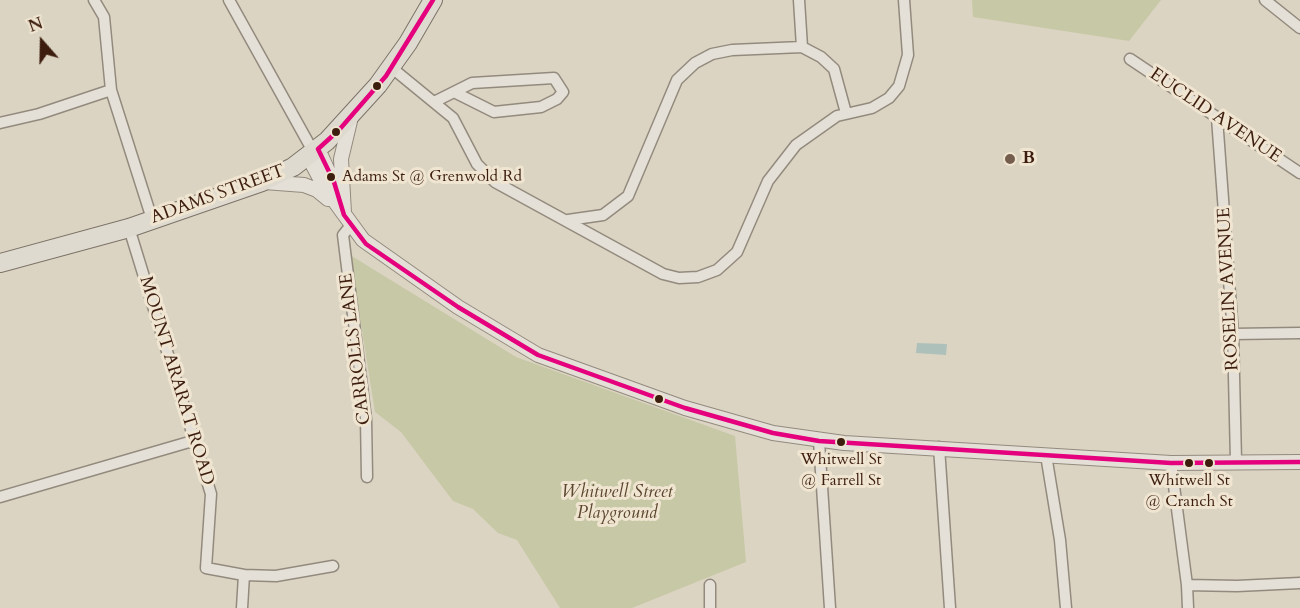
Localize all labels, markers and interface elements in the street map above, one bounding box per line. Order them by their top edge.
north arrow [12,12,72,72]
text: N [26,12,46,38]
street label: EUCLID AVENUE [1145,64,1285,168]
unlabelled marker [371,80,383,92]
unlabelled marker [330,126,342,138]
place label: B [1022,148,1035,170]
marker: B [1003,152,1017,166]
street label: ADAMS STREET [148,161,288,229]
place label: Adams St @ Grenwold Rd [342,167,522,187]
marker: Adams St @ Grenwold Rd [325,171,337,183]
street label: ROSELIN AVENUE [1214,207,1244,371]
street label: CARROLLS LANE [336,272,376,426]
street label: MOUNT ARARAT ROAD [134,274,218,488]
unlabelled marker [653,393,665,405]
marker: Whitwell St @ Farrell St [835,436,847,448]
place label: Whitwell St @ Farrell St [800,450,882,488]
marker: Whitwell St @ Cranch St [1183,457,1195,469]
unlabelled marker [1203,457,1215,469]
place label: Whitwell St @ Cranch St [1145,471,1233,509]
park label: Whitwell Street Playground [561,482,673,524]

